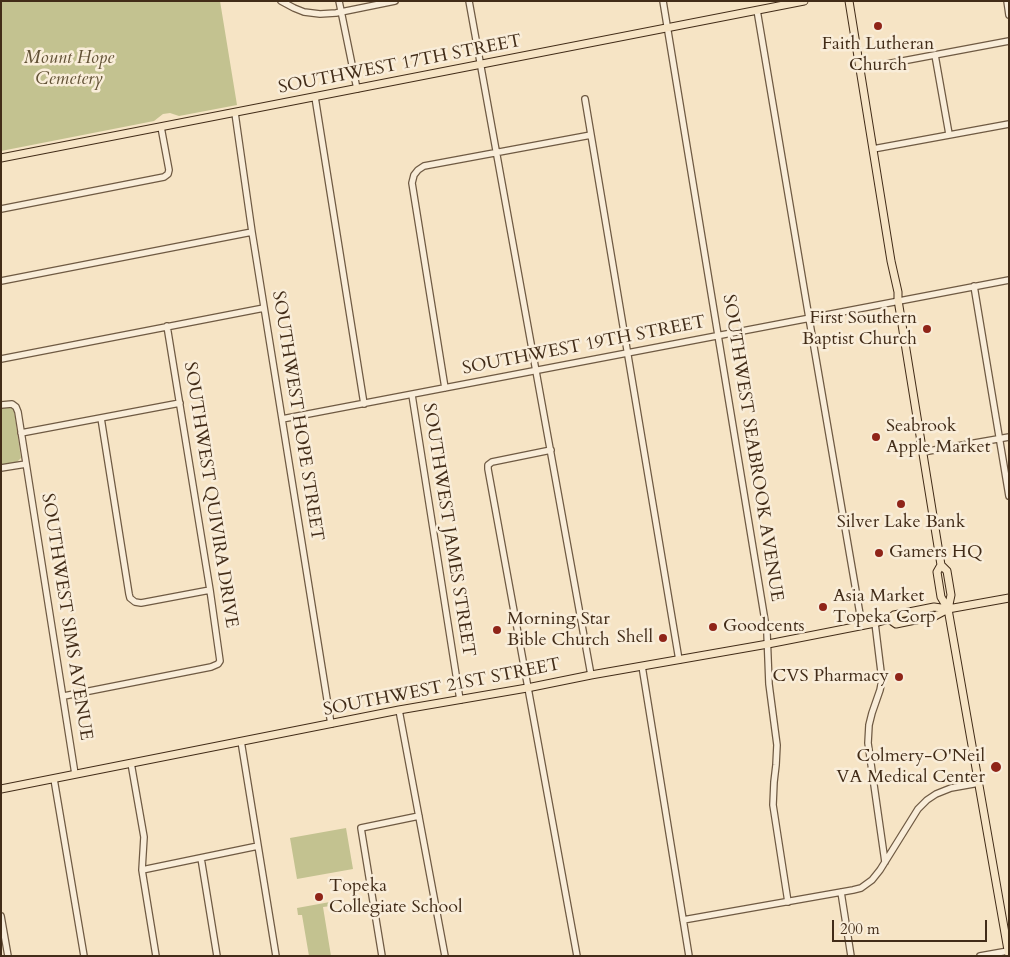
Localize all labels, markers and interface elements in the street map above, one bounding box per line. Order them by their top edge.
marker: Faith Lutheran Church [872,20,884,32]
street label: SOUTHWEST 17TH STREET [277,31,523,99]
place label: Faith Lutheran Church [822,34,934,76]
park label: Mount Hope Cemetery [24,48,114,90]
street label: SOUTHWEST HOPE STREET [267,289,327,543]
street label: SOUTHWEST SEABROOK AVENUE [717,293,787,603]
place label: First Southern Baptist Church [802,308,917,350]
street label: SOUTHWEST 19TH STREET [461,312,707,380]
marker: First Southern Baptist Church [921,323,933,335]
street label: SOUTHWEST QUIVIRA DRIVE [178,360,242,630]
street label: SOUTHWEST JAMES STREET [417,402,479,658]
place label: Seabrook Apple Market [886,416,990,458]
marker: Seabrook Apple Market [870,431,882,443]
street label: SOUTHWEST SIMS AVENUE [36,492,96,742]
marker: Silver Lake Bank [895,498,907,510]
place label: Silver Lake Bank [837,512,965,534]
place label: Gamers HQ [889,542,982,564]
marker: Gamers HQ [873,547,885,559]
place label: Asia Market Topeka Corp [833,586,936,628]
marker: Asia Market Topeka Corp [817,601,829,613]
place label: Morning Star Bible Church [507,609,610,652]
place label: Goodcents [723,616,805,638]
marker: Goodcents [707,621,719,633]
marker: Morning Star Bible Church [491,624,503,636]
place label: Shell [617,627,653,649]
marker: Shell [657,632,669,644]
street label: SOUTHWEST 21ST STREET [322,654,562,722]
place label: CVS Pharmacy [773,666,889,688]
marker: CVS Pharmacy [893,671,905,683]
place label: Colmery-O'Neil VA Medical Center [836,746,985,789]
marker: Colmery-O'Neil VA Medical Center [989,760,1003,774]
place label: Topeka Collegiate School [329,876,463,919]
marker: Topeka Collegiate School [313,891,325,903]
scale bar [835,910,990,942]
text: 200 m [840,919,880,939]

